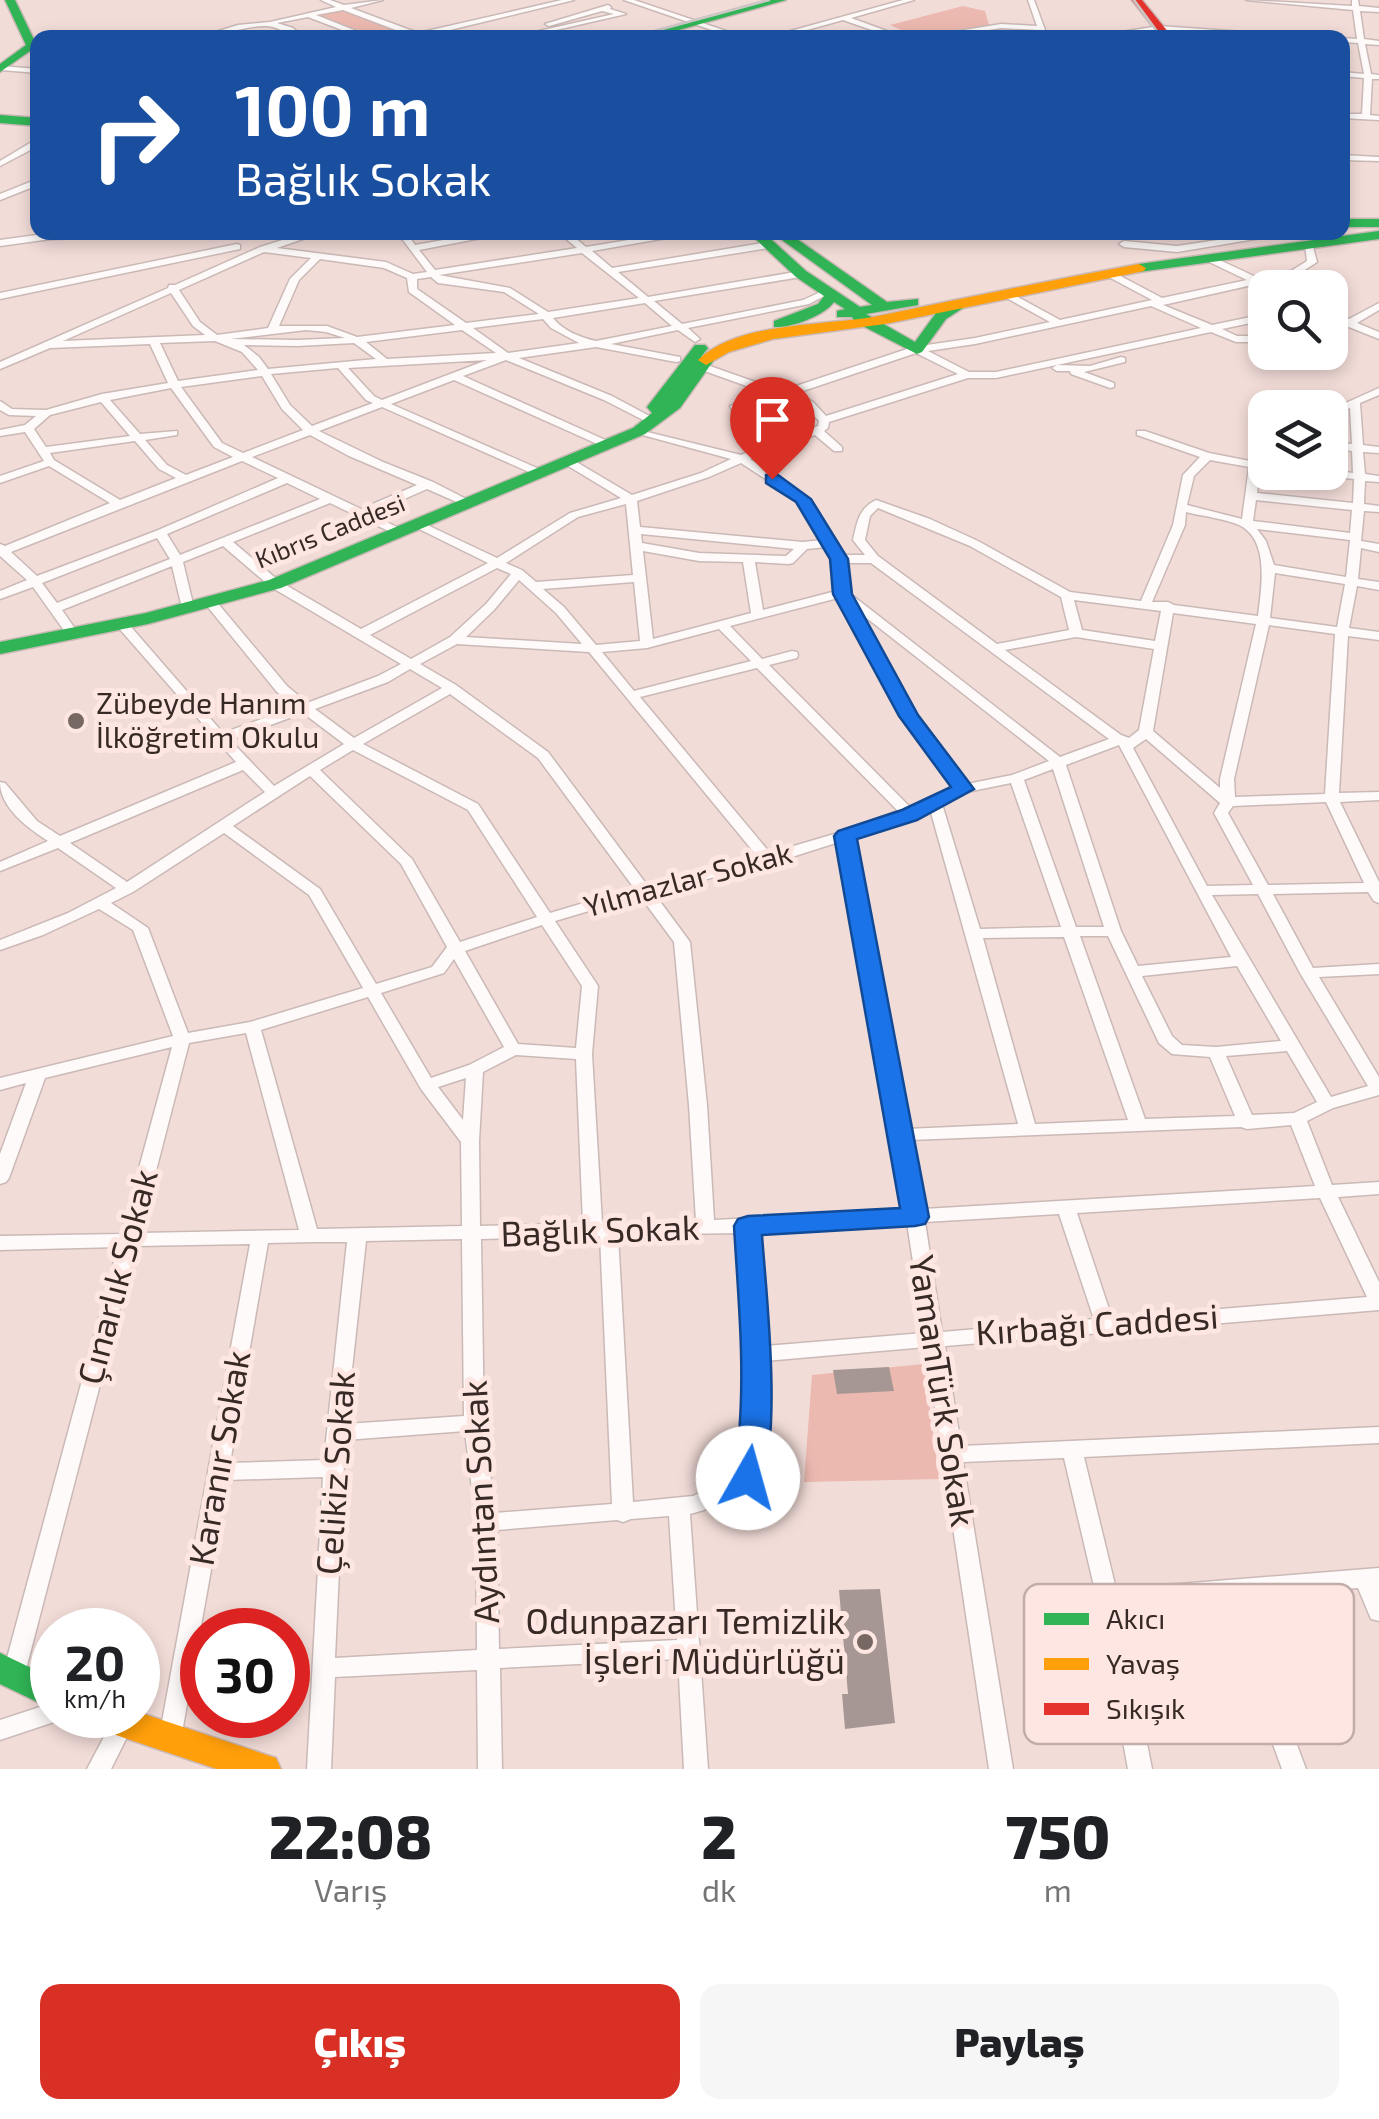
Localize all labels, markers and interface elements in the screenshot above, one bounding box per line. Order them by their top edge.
text: 100 m [235,66,430,150]
icon: right [70,70,200,200]
text: Bağlık Sokak [235,151,491,205]
map controls [1248,270,1348,490]
button: search [1248,270,1348,370]
pin [730,377,815,480]
button: layers [1248,390,1348,490]
icon: arrive [745,392,800,447]
street label: Kıbrıs Caddesi [250,486,409,574]
place label: Zübeyde Hanım İlköğretim Okulu [96,684,319,754]
marker: Zübeyde Hanım İlköğretim Okulu [65,710,87,732]
street label: Yılmazlar Sokak [579,833,796,923]
street label: Çınarlık Sokak [67,1164,167,1389]
street label: Bağlık Sokak [500,1205,700,1253]
street label: YamanTürk Sokak [902,1252,986,1530]
street label: Kırbağı Caddesi [974,1294,1220,1352]
street label: Karanır Sokak [178,1347,258,1568]
street label: Çelikiz Sokak [306,1369,364,1576]
street label: Aydıntan Sokak [452,1379,506,1625]
position arrow [696,1426,800,1530]
legend [1024,1584,1354,1744]
place label: Odunpazarı Temizlik İşleri Müdürlüğü [526,1599,845,1683]
text: Akıcı [1106,1601,1165,1635]
speed limit sign: 30 [180,1608,310,1738]
text: 20 [65,1631,125,1691]
marker: Odunpazarı Temizlik İşleri Müdürlüğü [854,1631,876,1653]
text: Yavaş [1106,1646,1180,1681]
text: km/h [64,1683,126,1713]
text: Sıkışık [1106,1691,1185,1726]
text: 22:08 [269,1799,433,1871]
text: 2 [701,1799,737,1871]
text: 750 [1006,1799,1110,1871]
text: Varış [314,1870,387,1908]
text: dk [702,1870,736,1908]
text: m [1044,1870,1072,1908]
button: Çıkış [40,1984,680,2099]
button: Paylaş [700,1984,1339,2099]

